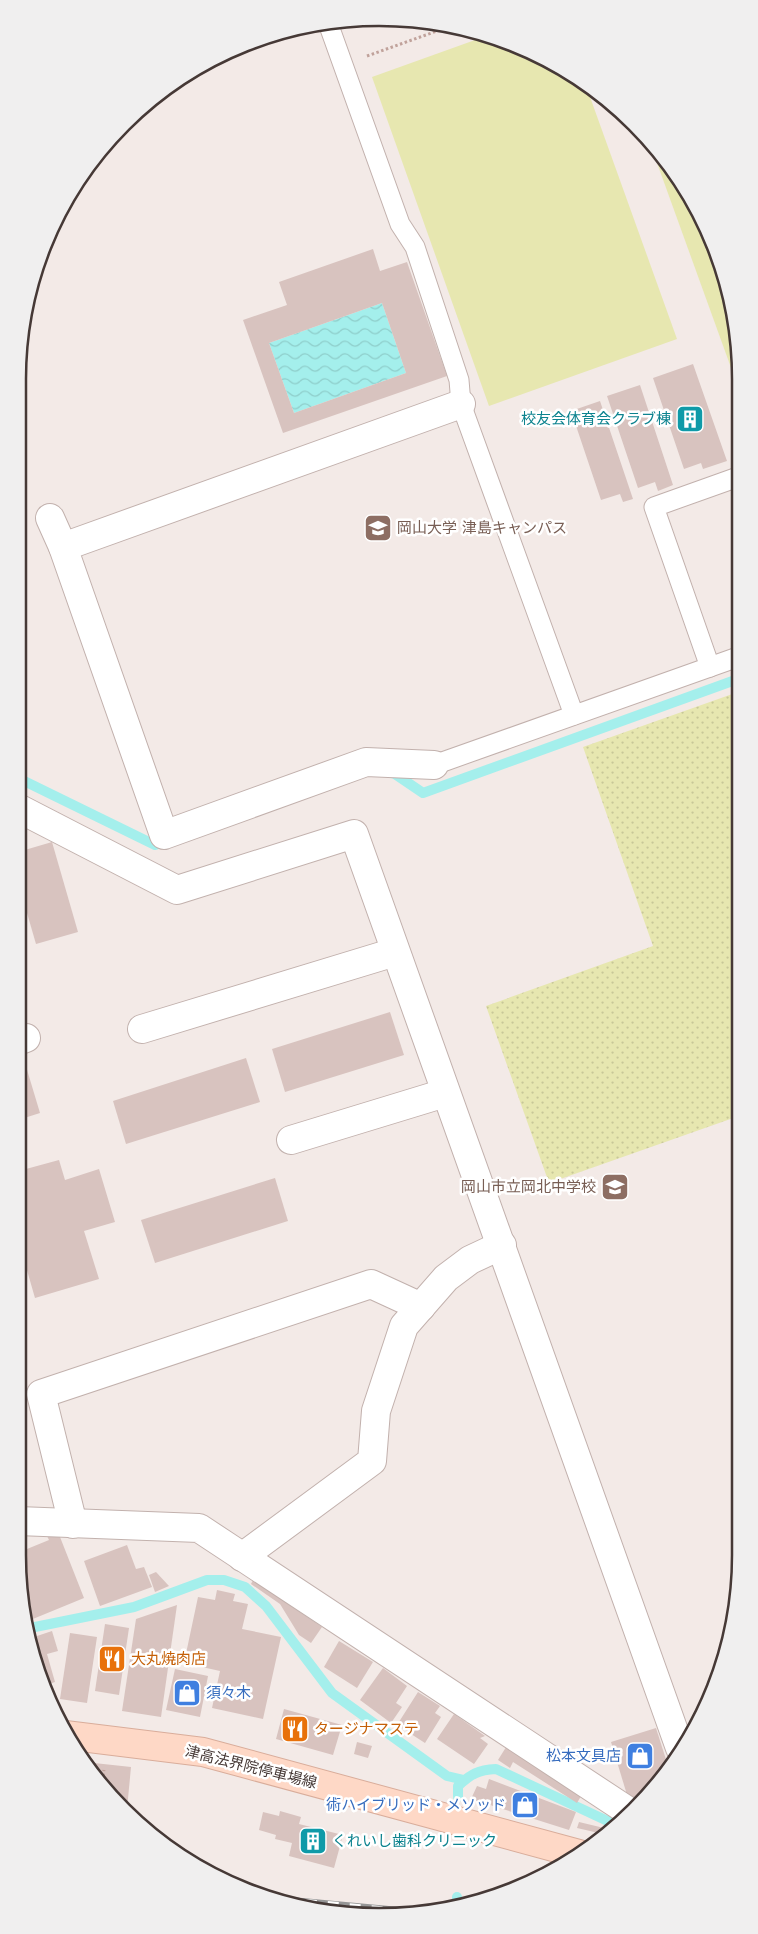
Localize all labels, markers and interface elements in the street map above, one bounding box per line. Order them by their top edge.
building icon: 校友会体育会クラブ棟 [675,404,705,434]
place label: 校友会体育会クラブ棟 [521,410,671,428]
school or university icon: 岡山大学 津島キャンパス [363,513,393,543]
place label: 岡山大学 津島キャンパス [397,519,567,537]
school or university icon: 岡山市立岡北中学校 [600,1172,630,1202]
place label: 岡山市立岡北中学校 [461,1178,596,1196]
restaurant icon: 大丸焼肉店 [97,1644,127,1674]
place label: 大丸焼肉店 [131,1650,206,1668]
shop icon: 須々木 [172,1678,202,1708]
place label: 須々木 [206,1684,251,1702]
restaurant icon: タージナマステ [280,1714,310,1744]
place label: タージナマステ [314,1720,419,1738]
shop icon: 松本文具店 [625,1741,655,1771]
street label: 津高法界院停車場線 [183,1742,319,1792]
place label: 松本文具店 [546,1747,621,1765]
shop icon: 術ハイブリッド・メソッド [510,1790,540,1820]
place label: 術ハイブリッド・メソッド [326,1796,506,1814]
building icon: くれいし歯科クリニック [298,1826,328,1856]
place label: くれいし歯科クリニック [332,1832,497,1850]

